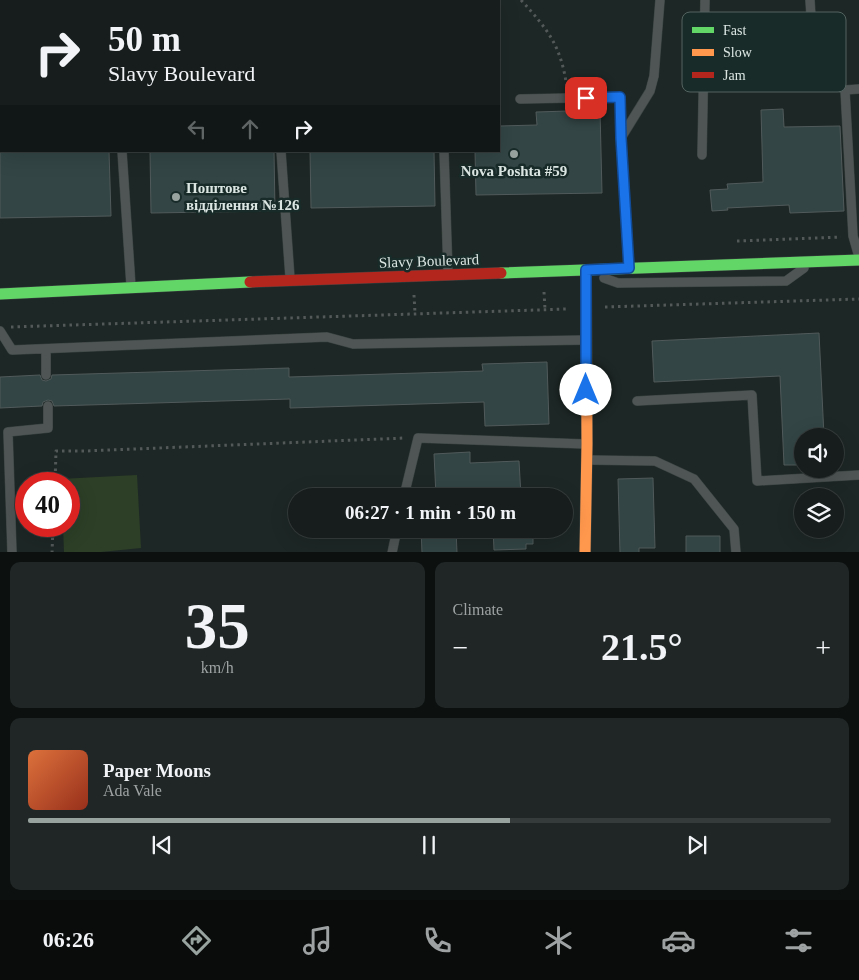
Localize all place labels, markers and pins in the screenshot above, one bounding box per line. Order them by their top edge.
pin [565,77,607,119]
marker: Nova Poshta #59 [508,148,520,160]
place label: Nova Poshta #59 [461,163,567,179]
place label: Поштове відділення №126 [186,180,300,213]
marker: Поштове відділення №126 [170,191,182,203]

